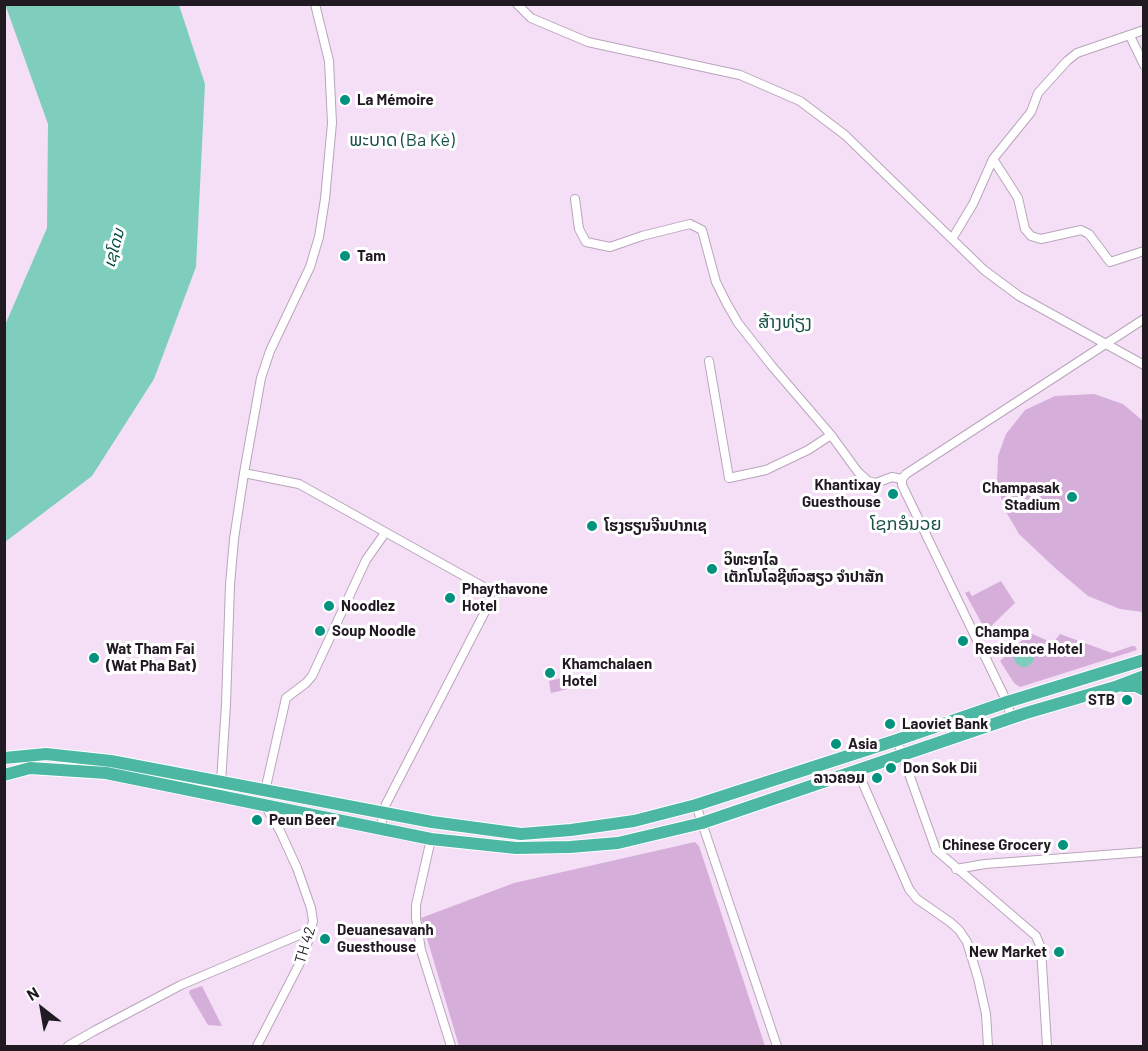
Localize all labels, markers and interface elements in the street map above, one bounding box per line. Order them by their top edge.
place label: La Mémoire [357,91,434,109]
marker: La Mémoire [338,93,352,107]
district label: ພະບາດ (Ba Kè) [349,129,455,151]
water label: ເຊໂດນ [100,227,128,269]
place label: Tam [357,247,386,265]
marker: Tam [338,249,352,263]
district label: ສ້າງທ່ຽງ [758,311,812,333]
place label: Khantixay Guesthouse [802,476,881,511]
place label: Champasak Stadium [982,479,1060,514]
marker: Khantixay Guesthouse [886,487,900,501]
marker: Champasak Stadium [1065,490,1079,504]
district label: ໂຊກອໍນວຍ [871,513,941,535]
place label: ໂຮງຮຽນຈີນປາກເຊ [604,517,707,535]
marker: ໂຮງຮຽນຈີນປາກເຊ [585,519,599,533]
place label: ວິທະຍາໄລ ເຕັກໂນໂລຊີຫົວສຽວ ຈຳປາສັກ [724,551,884,586]
marker: ວິທະຍາໄລ ເຕັກໂນໂລຊີຫົວສຽວ ຈຳປາສັກ [705,562,719,576]
place label: Phaythavone Hotel [462,580,548,615]
marker: Phaythavone Hotel [443,591,457,605]
place label: Noodlez [341,597,395,615]
marker: Noodlez [322,599,336,613]
place label: Soup Noodle [332,622,416,640]
place label: Champa Residence Hotel [975,623,1083,658]
marker: Soup Noodle [313,624,327,638]
marker: Champa Residence Hotel [956,634,970,648]
place label: Wat Tham Fai (Wat Pha Bat) [106,640,196,675]
marker: Wat Tham Fai (Wat Pha Bat) [87,651,101,665]
place label: Khamchalaen Hotel [562,655,652,690]
marker: Khamchalaen Hotel [543,666,557,680]
place label: STB [1088,691,1115,709]
marker: STB [1120,693,1134,707]
place label: Laoviet Bank [902,715,988,733]
marker: Laoviet Bank [883,717,897,731]
place label: Asia [848,735,877,753]
marker: Asia [829,737,843,751]
place label: Don Sok Dii [903,759,977,777]
marker: Don Sok Dii [884,761,898,775]
place label: ລາວຄອມ [814,769,865,787]
marker: ລາວຄອມ [870,771,884,785]
place label: Peun Beer [269,811,337,829]
marker: Peun Beer [250,813,264,827]
place label: Chinese Grocery [942,836,1051,854]
marker: Chinese Grocery [1056,838,1070,852]
place label: Deuanesavanh Guesthouse [337,921,434,956]
street label: TH 42 [291,924,319,966]
marker: Deuanesavanh Guesthouse [318,932,332,946]
place label: New Market [969,943,1047,961]
marker: New Market [1052,945,1066,959]
north arrow [12,979,72,1039]
text: N [23,982,42,1004]

